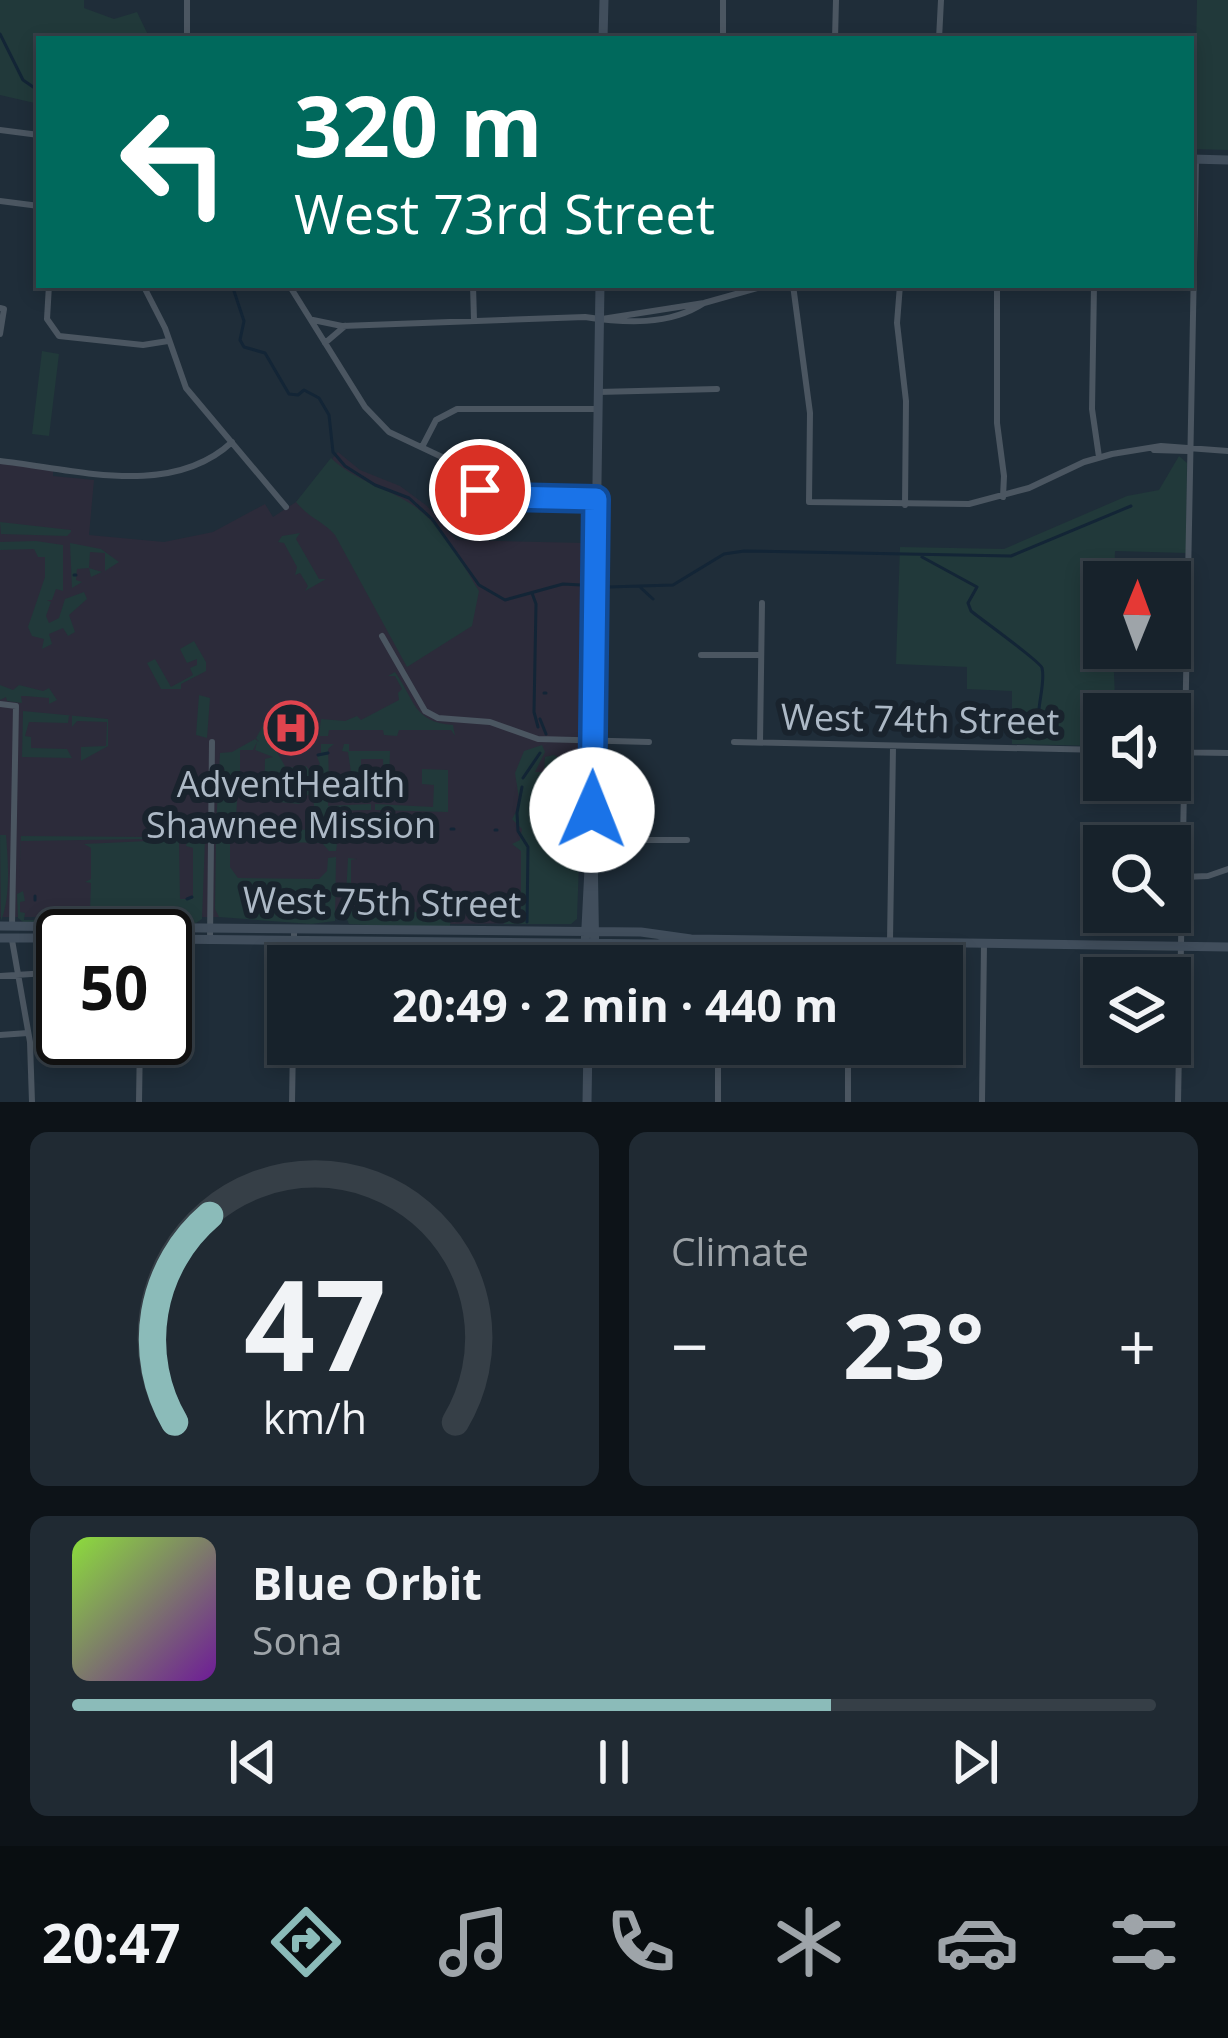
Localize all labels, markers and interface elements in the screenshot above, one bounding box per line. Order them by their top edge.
text: 320 m [294,67,542,182]
icon: left [96,84,252,240]
text: West 73rd Street [294,176,715,250]
pin [429,439,531,541]
icon: arrive [447,457,513,523]
north arrow [1083,561,1191,669]
map controls [1083,561,1191,1065]
street label: West 74th Street [780,692,1060,745]
button: sound [1083,693,1191,801]
hospital icon: AdventHealth Shawnee Mission [263,700,319,756]
position arrow [529,747,655,873]
place label: AdventHealth Shawnee Mission [146,759,436,849]
button: search [1083,825,1191,933]
street label: West 75th Street [242,875,522,928]
speed limit sign: 50 [36,909,192,1065]
button: layers [1083,957,1191,1065]
text: 20:49 · 2 min · 440 m [392,974,838,1035]
text: Climate [671,1224,809,1277]
text: 47 [243,1238,386,1408]
text: 23° [843,1283,984,1405]
text: − [671,1300,709,1390]
text: + [1118,1300,1156,1390]
text: km/h [262,1388,367,1447]
text: Blue Orbit [252,1552,482,1613]
text: Sona [252,1613,342,1666]
icon: previous [220,1729,286,1795]
icon: pause [581,1729,647,1795]
icon: next [942,1729,1008,1795]
icon: directions [264,1900,348,1984]
icon: music [432,1900,516,1984]
icon: phone [599,1900,683,1984]
icon: climate [767,1900,851,1984]
icon: car [935,1900,1019,1984]
icon: filters [1102,1900,1186,1984]
text: 20:47 [42,1905,181,1979]

